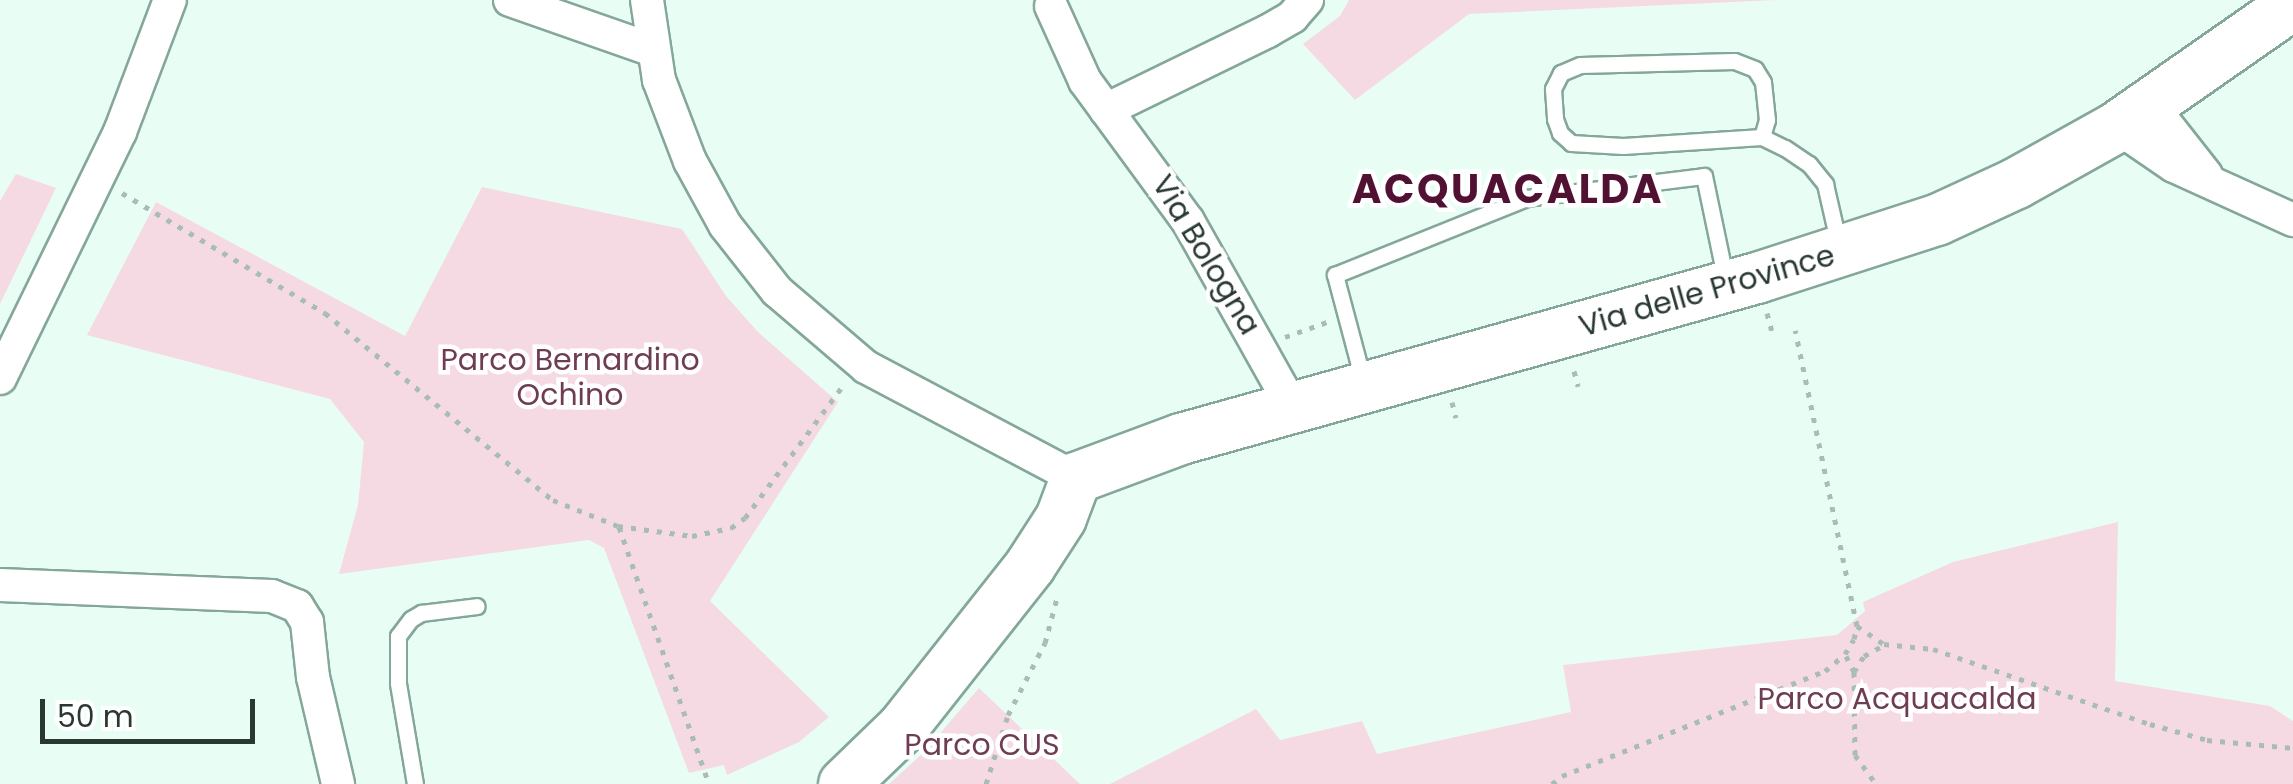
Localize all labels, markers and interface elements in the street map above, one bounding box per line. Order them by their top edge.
district label: ACQUACALDA [1352,165,1664,213]
street label: Via Bologna [1144,169,1268,341]
street label: Via delle Province [1575,237,1839,345]
park label: Parco Bernardino Ochino [440,342,700,412]
scale bar [45,679,260,741]
park label: Parco Acquacalda [1758,681,2036,717]
text: 50 m [57,695,134,738]
park label: Parco CUS [904,727,1060,763]

